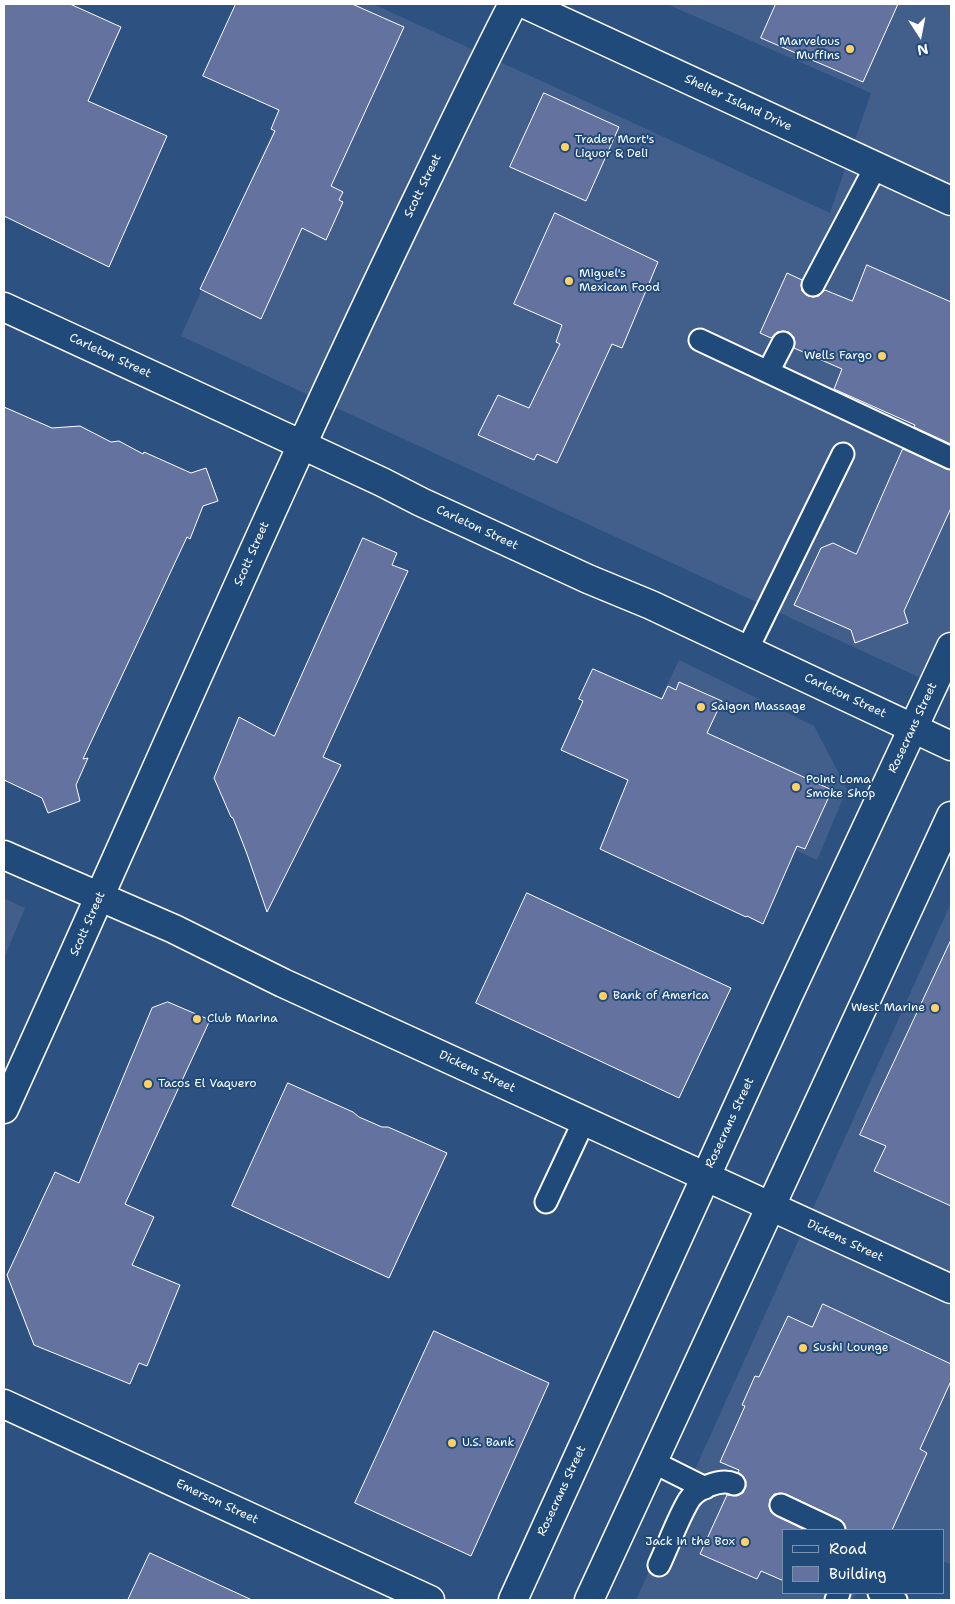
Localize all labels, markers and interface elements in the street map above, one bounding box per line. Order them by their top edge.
north arrow [895,10,945,60]
place label: Marvelous Muffins [779,35,840,63]
text: N [916,40,930,60]
marker: Marvelous Muffins [844,43,856,55]
street label: Shelter Island Drive [682,72,794,134]
place label: Trader Mort's Liquor & Deli [575,133,654,161]
marker: Trader Mort's Liquor & Deli [559,141,571,153]
street label: Scott Street [401,152,445,220]
place label: Miguel's Mexican Food [579,267,660,295]
marker: Miguel's Mexican Food [563,275,575,287]
street label: Carleton Street [67,331,153,381]
place label: Wells Fargo [804,349,872,363]
marker: Wells Fargo [876,350,888,362]
street label: Carleton Street [434,503,520,553]
street label: Scott Street [231,520,273,588]
street label: Carleton Street [802,671,888,721]
street label: Rosecrans Street [886,680,940,776]
place label: Saigon Massage [711,700,806,714]
marker: Saigon Massage [695,701,707,713]
place label: Point Loma Smoke Shop [806,773,875,801]
marker: Point Loma Smoke Shop [790,781,802,793]
street label: Scott Street [67,890,109,958]
place label: Bank of America [613,989,709,1003]
marker: Bank of America [597,990,609,1002]
place label: West Marine [851,1001,925,1015]
marker: West Marine [929,1002,941,1014]
place label: Club Marina [207,1012,278,1026]
marker: Club Marina [191,1013,203,1025]
street label: Dickens Street [436,1048,518,1096]
street label: Rosecrans Street [703,1075,757,1171]
place label: Tacos El Vaquero [158,1077,257,1091]
marker: Tacos El Vaquero [142,1078,154,1090]
street label: Dickens Street [804,1217,886,1265]
place label: Sushi Lounge [813,1341,889,1355]
marker: Sushi Lounge [797,1342,809,1354]
place label: U.S. Bank [462,1436,514,1450]
marker: U.S. Bank [446,1437,458,1449]
street label: Rosecrans Street [535,1443,589,1539]
street label: Emerson Street [174,1477,260,1527]
legend [782,1529,945,1594]
place label: Jack in the Box [645,1535,735,1549]
marker: Jack in the Box [739,1536,751,1548]
text: Road [829,1539,867,1559]
text: Building [829,1564,886,1584]

